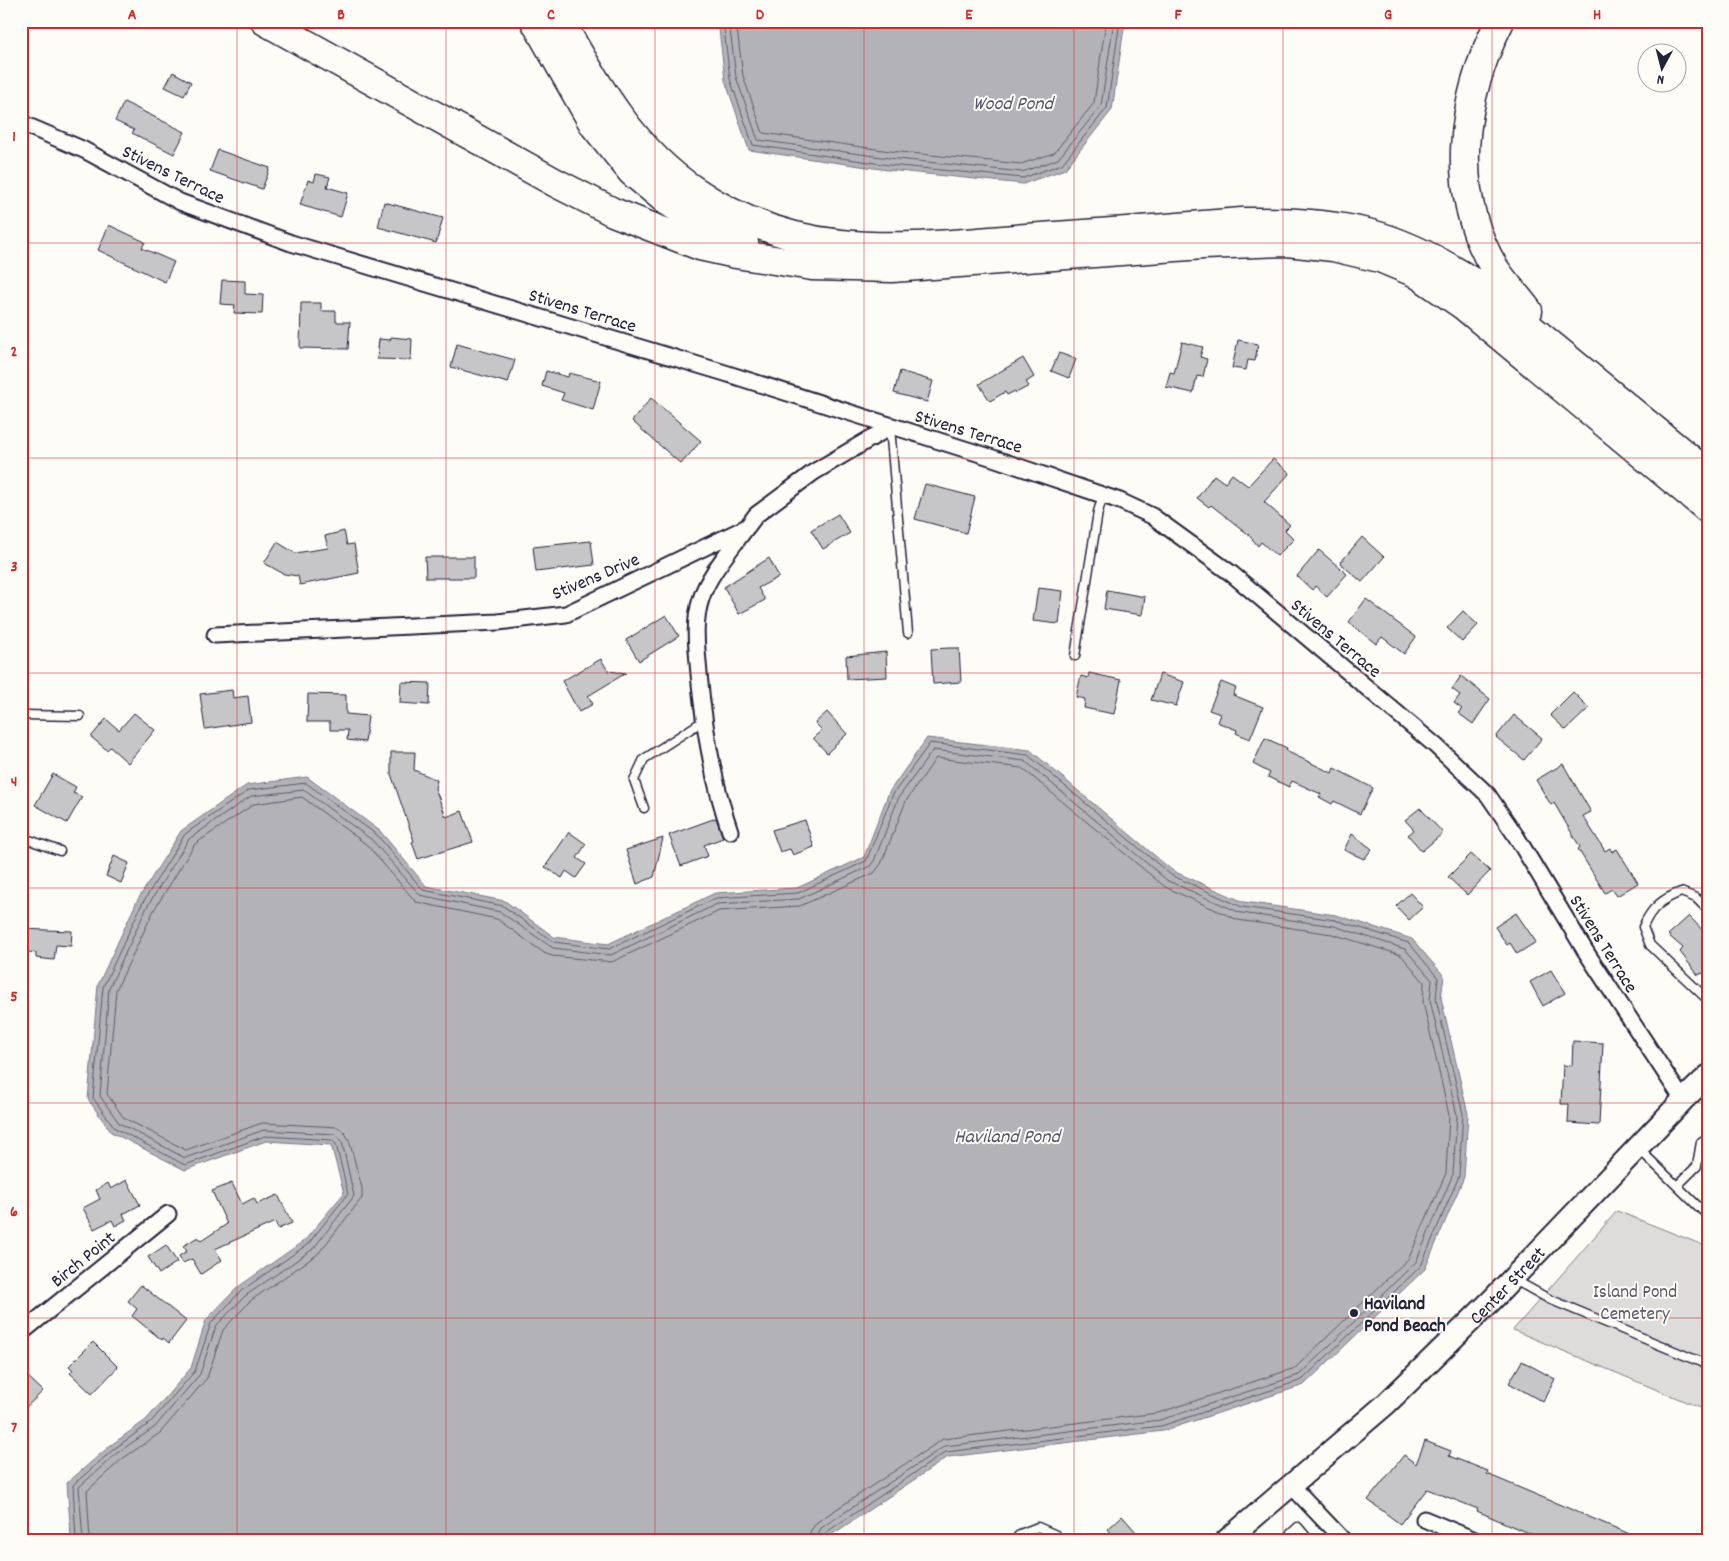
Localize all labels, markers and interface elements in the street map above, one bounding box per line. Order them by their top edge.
text: A [128,4,137,27]
text: B [337,4,345,27]
text: C [547,4,555,27]
text: D [756,4,765,27]
text: E [965,4,973,27]
text: F [1174,4,1182,27]
text: G [1384,4,1392,27]
text: H [1593,4,1601,27]
north arrow [1636,42,1686,92]
text: N [1656,69,1665,89]
water label: Wood Pond [973,91,1056,119]
text: 1 [12,126,16,149]
street label: Stivens Terrace [117,140,228,213]
street label: Stivens Terrace [525,283,639,342]
text: 2 [11,341,18,364]
street label: Stivens Terrace [911,404,1025,463]
street label: Stivens Drive [548,548,644,609]
text: 3 [10,556,18,579]
street label: Stivens Terrace [1283,594,1386,686]
text: 4 [11,771,17,794]
street label: Stivens Terrace [1561,891,1643,999]
text: 5 [10,986,18,1009]
water label: Haviland Pond [954,1124,1062,1152]
text: 6 [10,1201,18,1224]
street label: Birch Point [46,1226,122,1295]
street label: Center Street [1465,1242,1553,1332]
park label: Island Pond Cemetery [1593,1280,1677,1329]
place label: Haviland Pond Beach [1364,1292,1446,1341]
marker: Haviland Pond Beach [1348,1307,1360,1319]
text: 7 [11,1417,17,1440]

